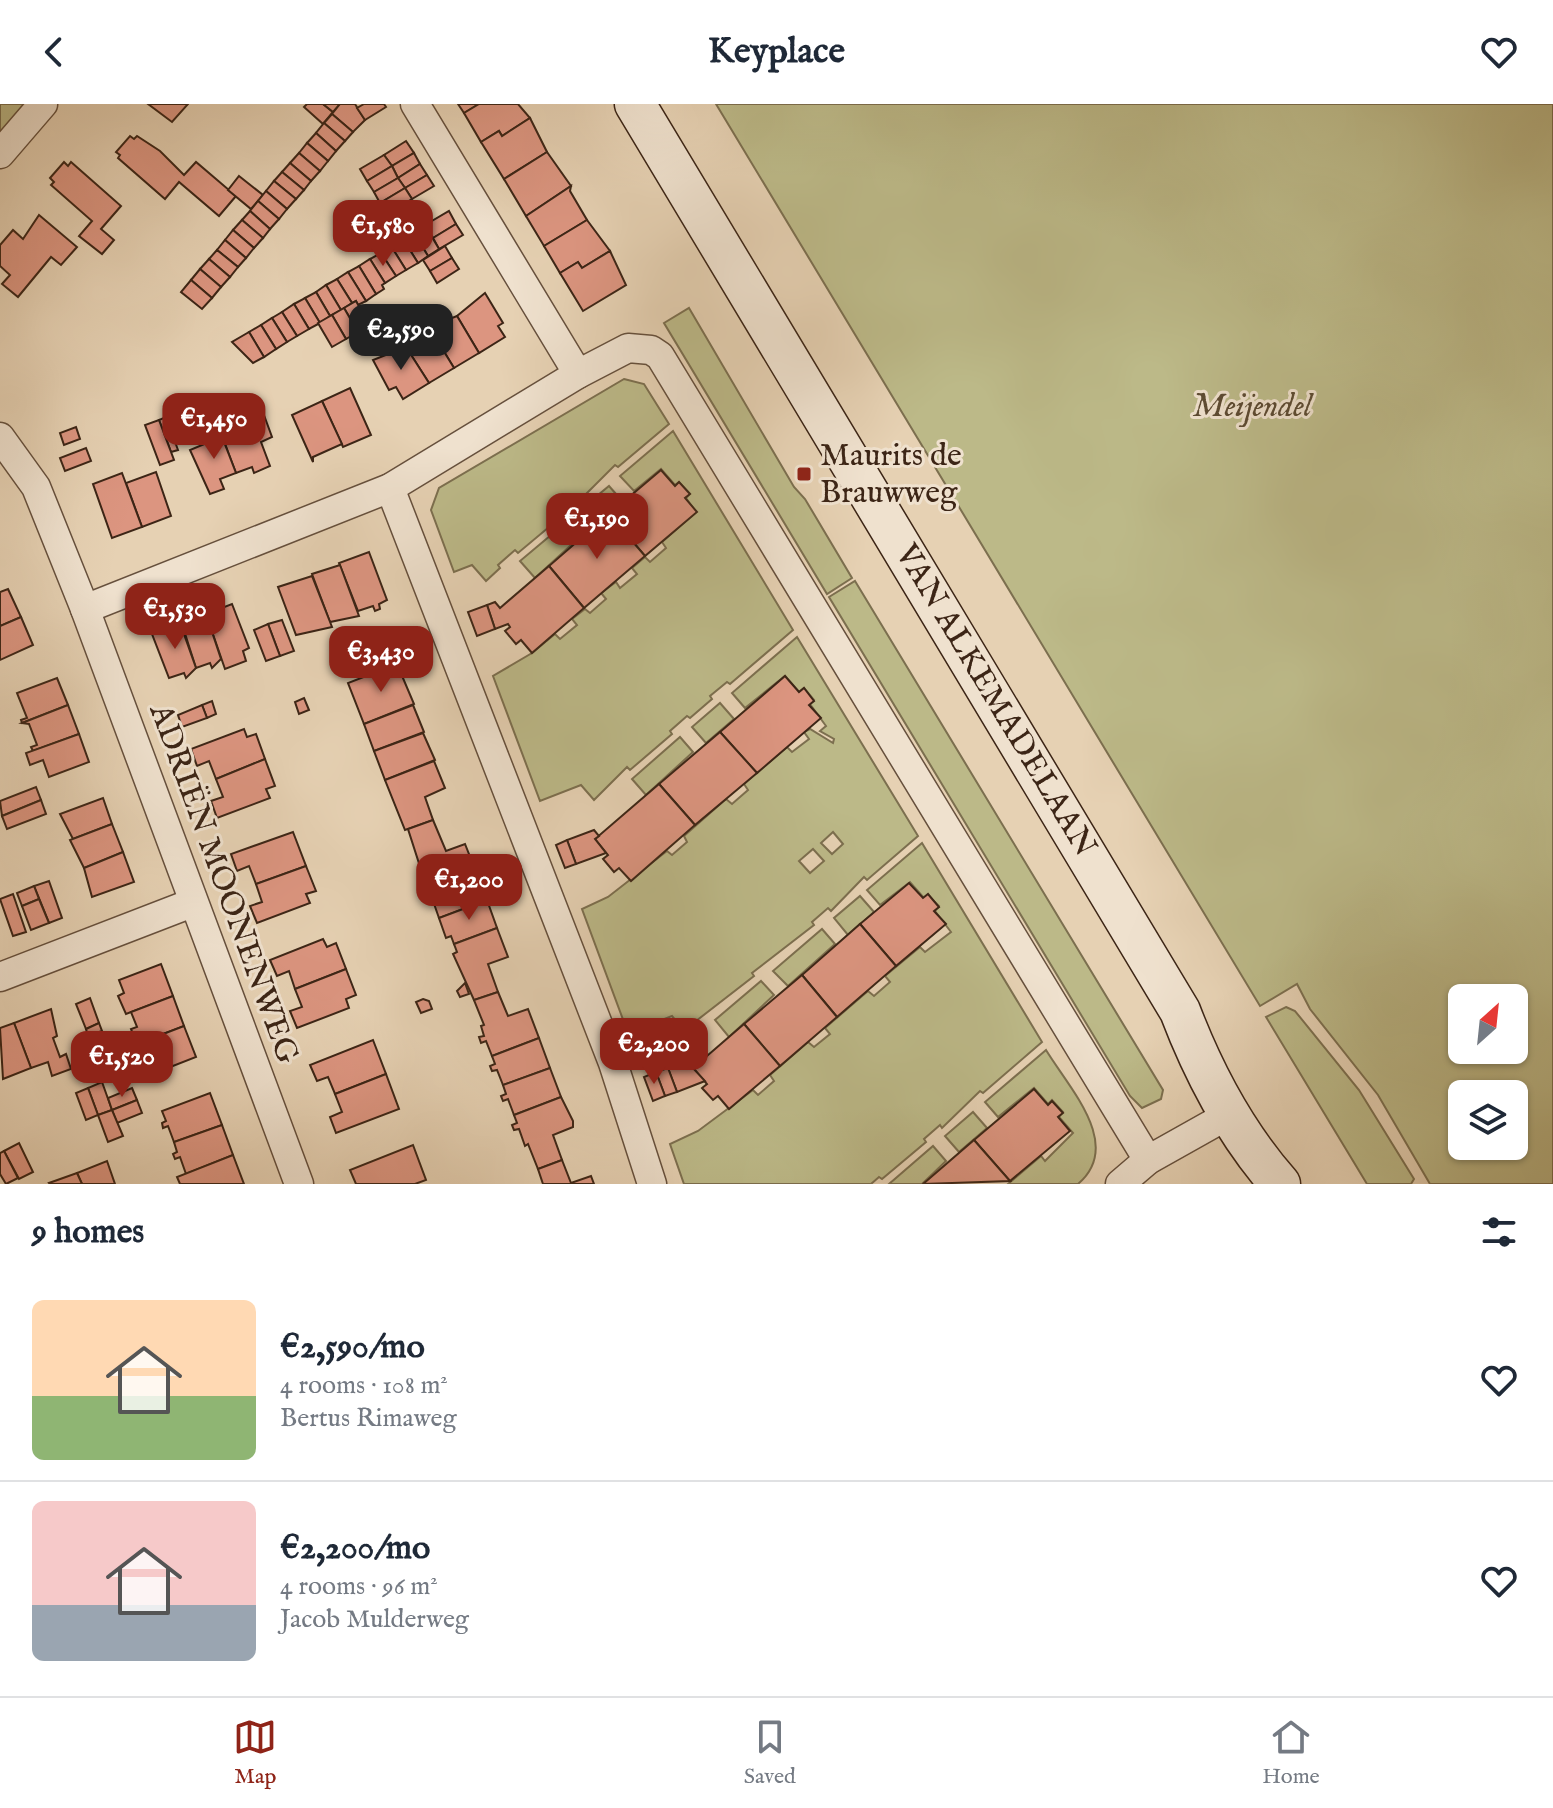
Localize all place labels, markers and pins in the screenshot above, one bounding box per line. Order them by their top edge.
pin: €1,580 [318,200,448,268]
pin: €2,590 [336,304,466,372]
pin: €1,450 [149,393,279,461]
place label: Maurits de Brauwweg [820,436,962,514]
marker: Maurits de Brauwweg [795,465,813,483]
pin: €1,190 [532,493,662,561]
pin: €1,530 [110,583,240,651]
pin: €3,430 [316,626,446,694]
pin: €1,200 [404,854,534,922]
pin: €2,200 [589,1018,719,1086]
pin: €1,520 [57,1031,187,1099]

